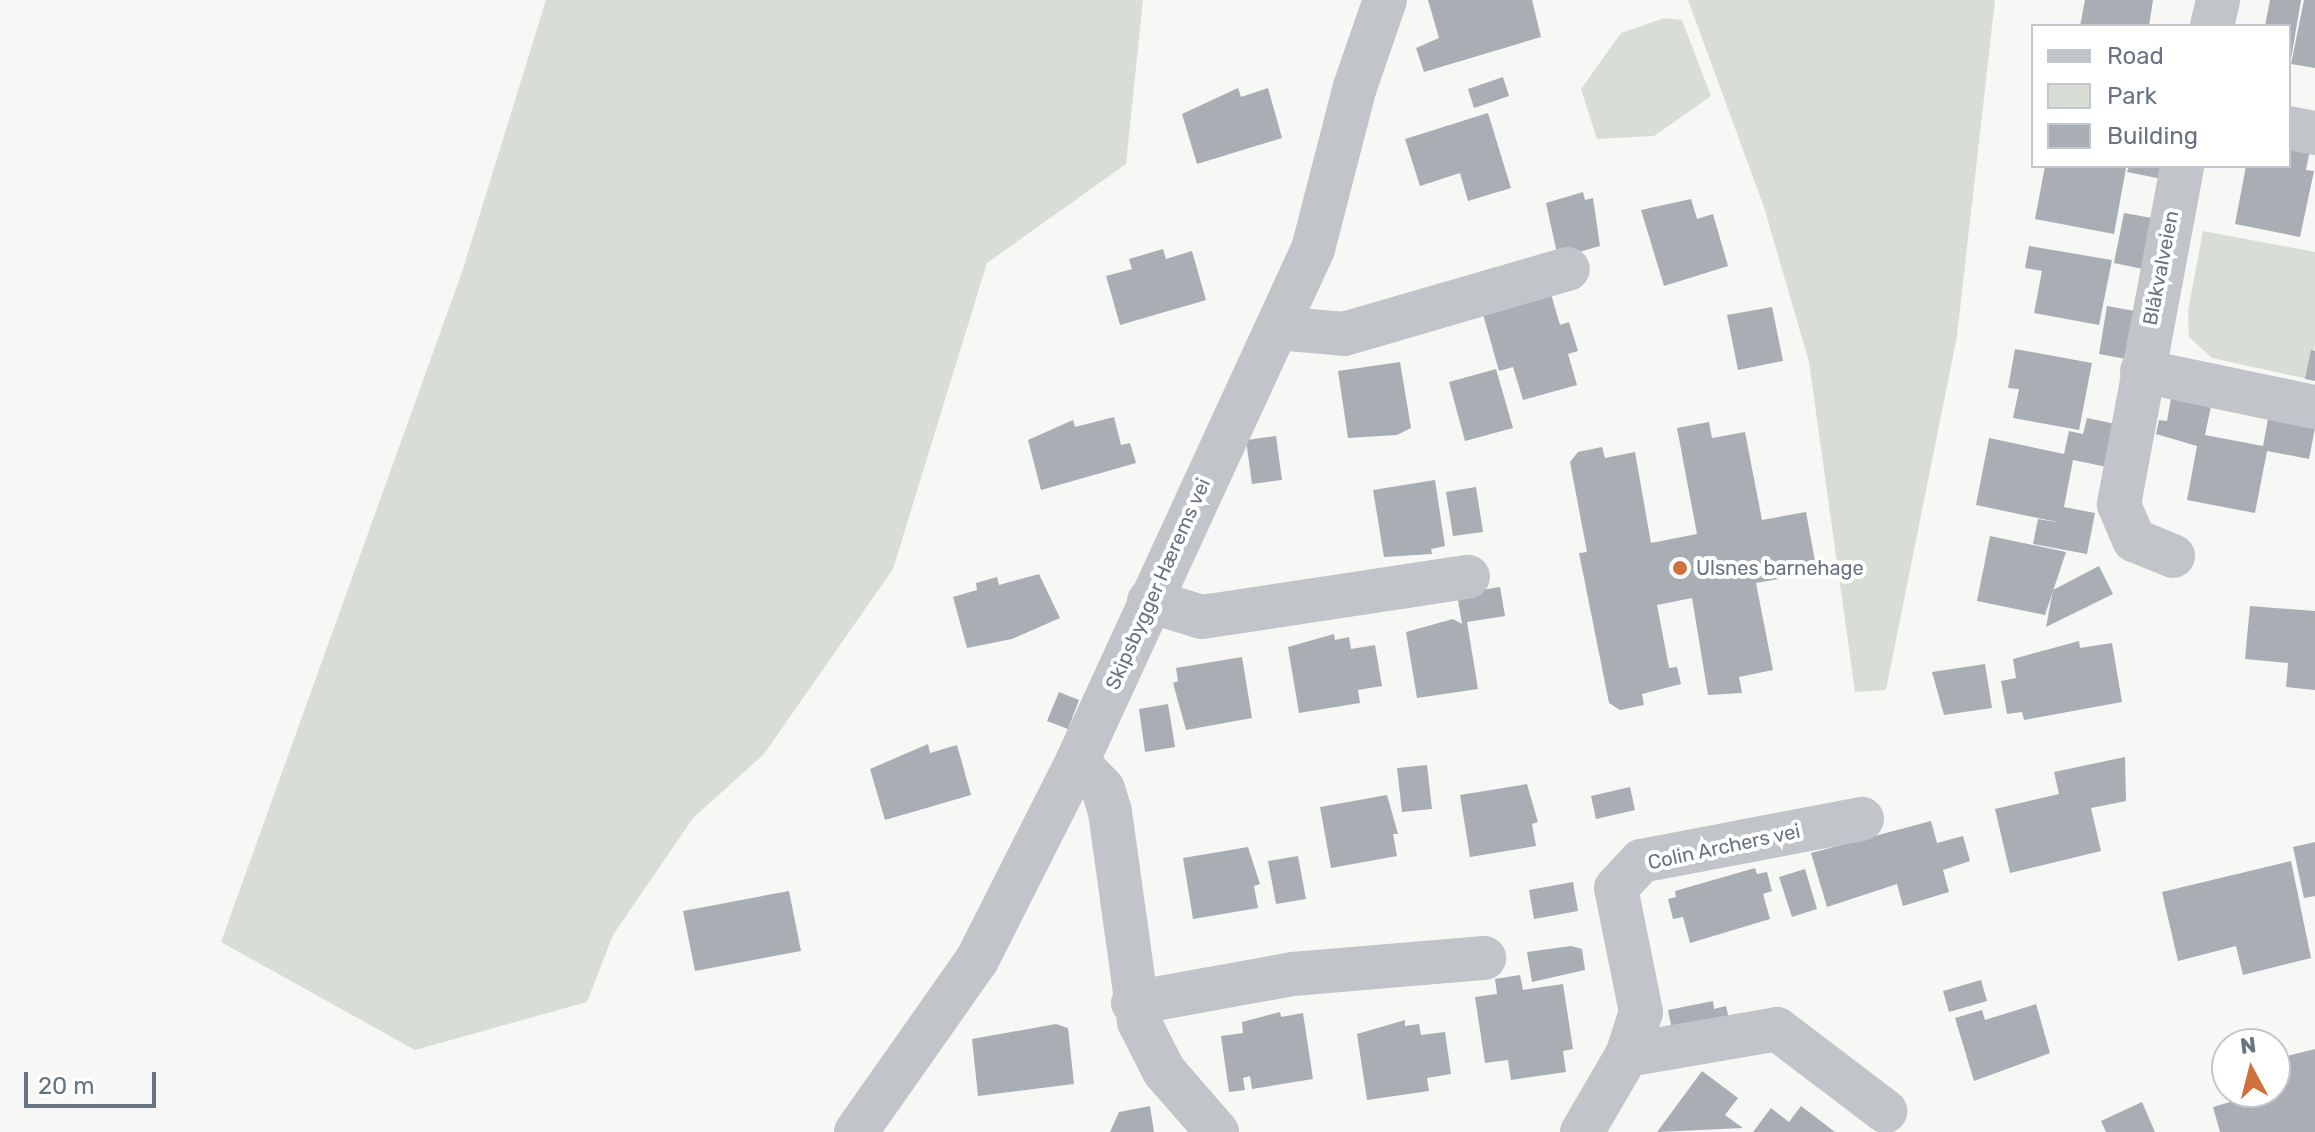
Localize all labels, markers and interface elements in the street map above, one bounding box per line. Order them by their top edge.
legend [2031,24,2291,168]
text: Road [2107,42,2164,70]
text: Park [2107,82,2157,110]
text: Building [2107,122,2198,150]
street label: Blåkvalveien [2138,209,2184,327]
street label: Skipsbygger Hærems vei [1100,474,1216,694]
place label: Ulsnes barnehage [1696,556,1864,580]
marker: Ulsnes barnehage [1671,559,1689,577]
street label: Colin Archers vei [1645,819,1803,875]
north arrow [2211,1028,2291,1108]
text: N [2239,1031,2258,1060]
scale bar [28,1056,160,1106]
text: 20 m [38,1072,95,1100]

